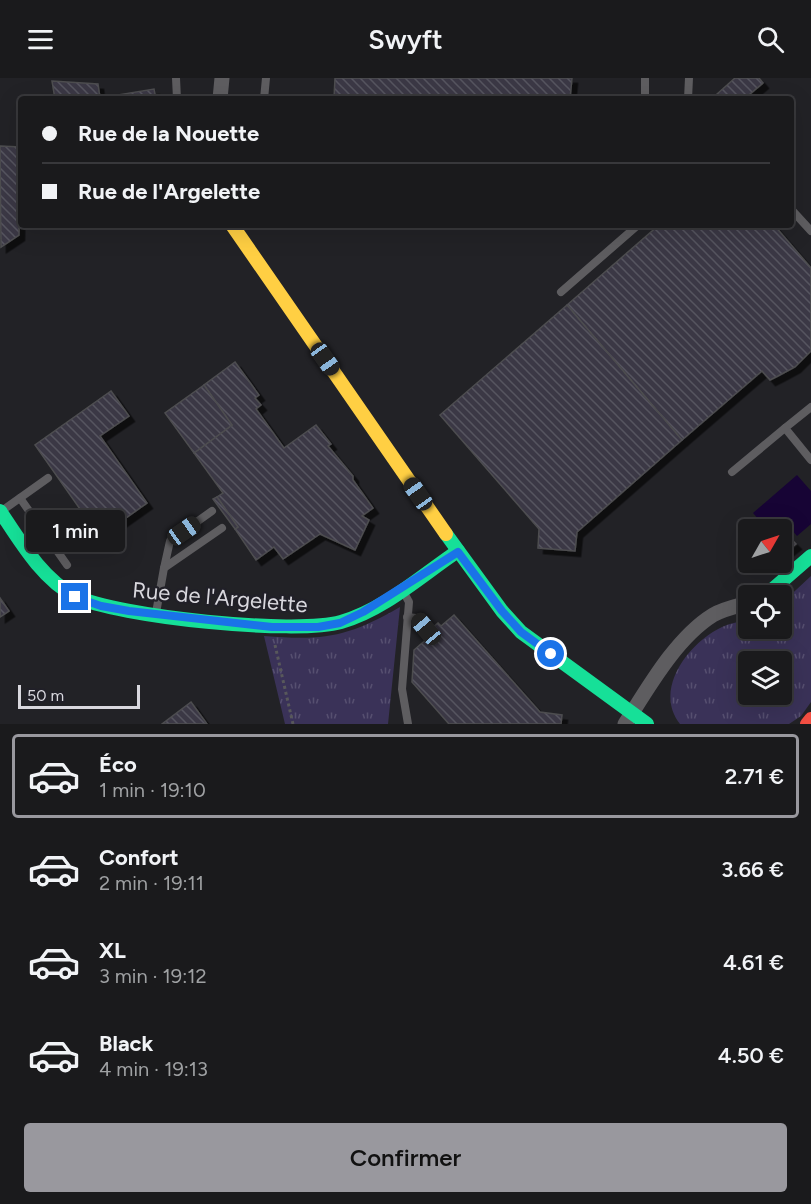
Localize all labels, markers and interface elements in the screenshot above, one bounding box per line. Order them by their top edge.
icon: menu [24,23,57,56]
text: Swyft [368,23,443,56]
icon: search [754,23,787,56]
text: Rue de la Nouette [78,120,259,147]
text: Rue de l'Argelette [78,178,260,205]
car [307,339,343,379]
car [400,474,436,514]
callout: 1 min [26,510,124,552]
car [164,513,204,549]
text: 1 min [52,519,99,543]
north arrow [738,519,792,573]
map controls [738,519,792,705]
street label: Rue de l'Argelette [131,576,309,619]
route end [61,583,88,610]
button: locate [738,585,792,639]
car [408,609,444,649]
route start [537,640,564,667]
button: layers [738,651,792,705]
scale bar [18,682,140,710]
text: 50 m [27,686,64,705]
icon: car [27,749,81,803]
text: Éco [99,751,137,778]
text: 2.71 € [725,763,784,790]
text: 1 min · 19:10 [99,778,206,802]
icon: car [27,842,81,896]
text: Confort [99,844,179,871]
text: 3.66 € [721,856,784,883]
text: 2 min · 19:11 [99,871,204,895]
icon: car [27,935,81,989]
text: XL [99,937,126,964]
text: 4.61 € [723,949,784,976]
text: 3 min · 19:12 [99,964,207,988]
icon: car [27,1028,81,1082]
text: Black [99,1030,153,1057]
text: 4.50 € [718,1042,784,1069]
text: 4 min · 19:13 [99,1057,208,1081]
button: Confirmer [24,1123,787,1192]

